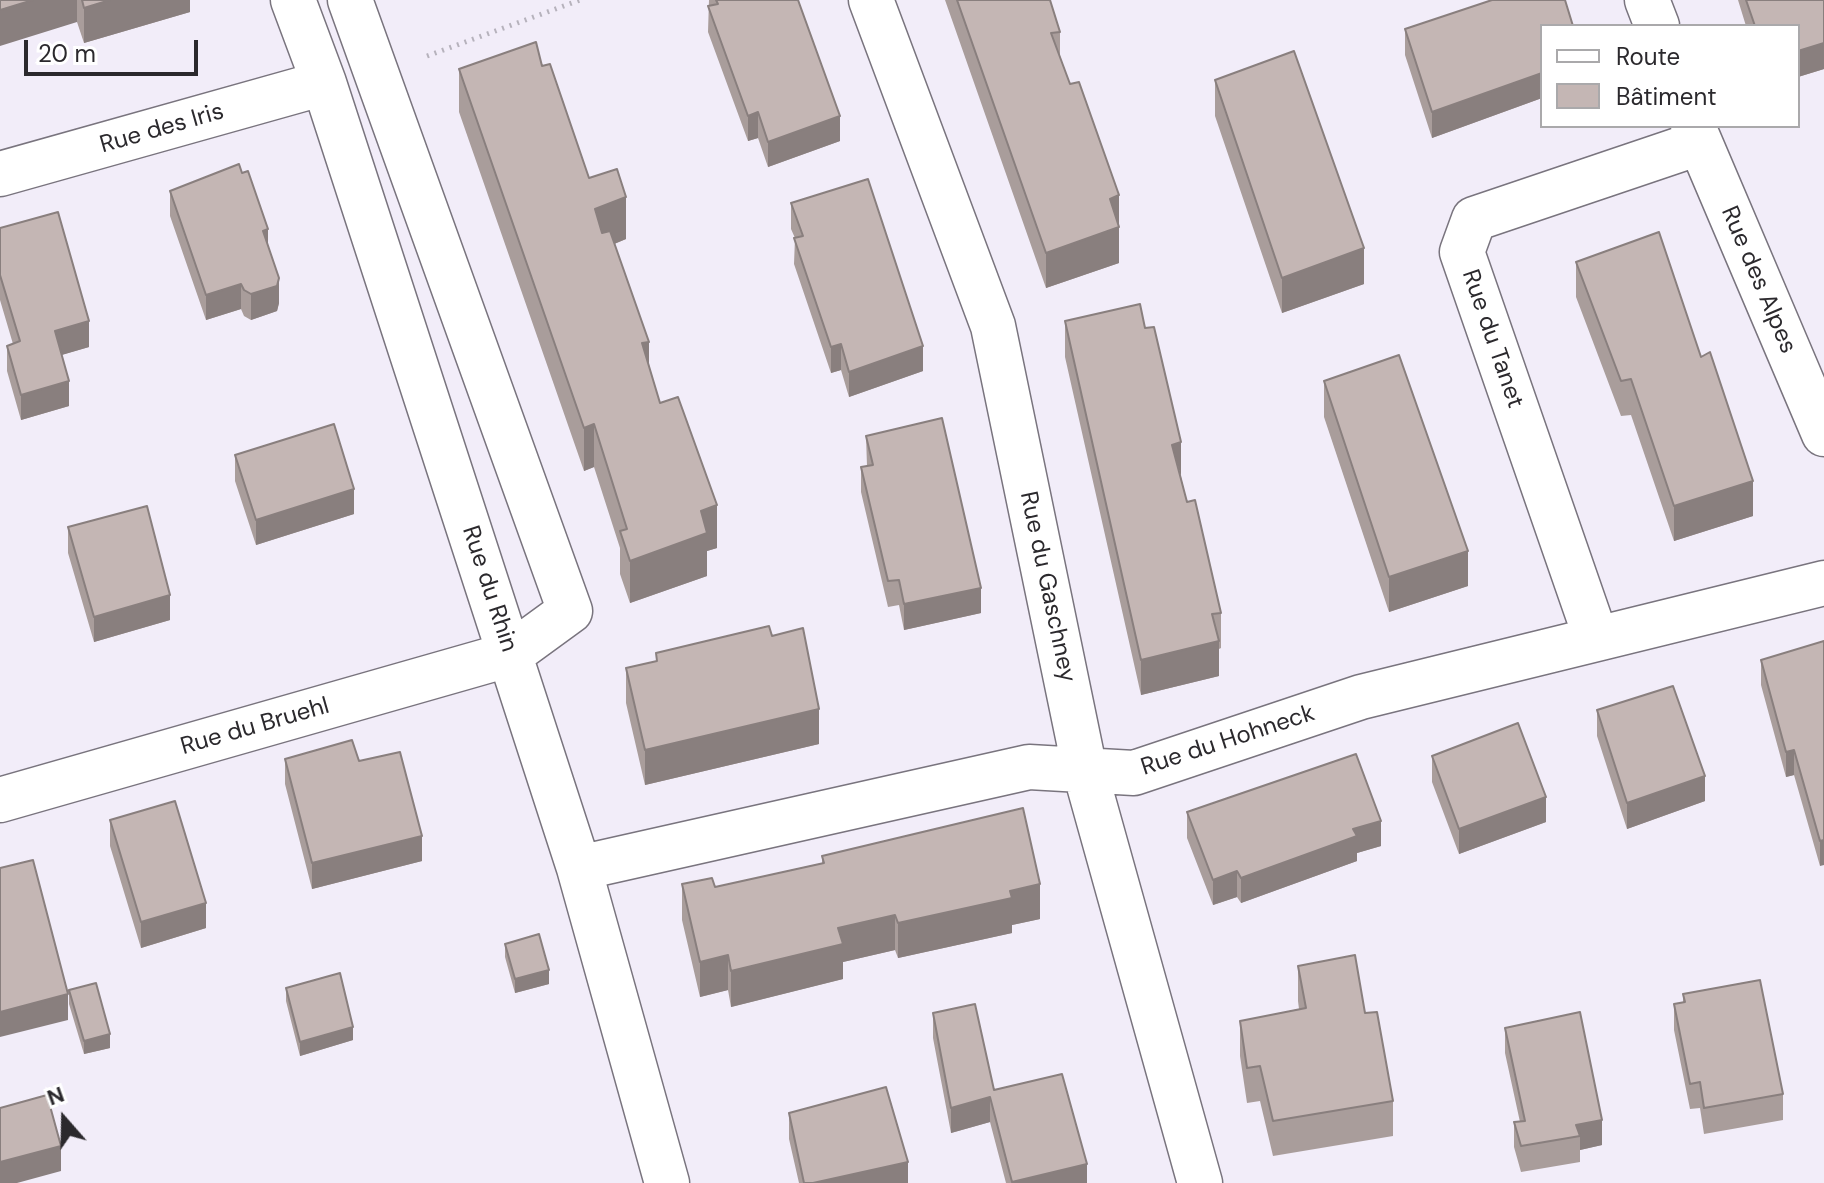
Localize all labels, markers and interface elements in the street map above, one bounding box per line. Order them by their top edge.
scale bar [28,24,202,74]
legend [1540,24,1800,128]
text: 20 m [38,38,96,69]
text: Route [1616,41,1680,72]
text: Bâtiment [1616,81,1717,112]
street label: Rue des Iris [97,98,227,160]
street label: Rue des Alpes [1714,202,1802,358]
street label: Rue du Tanet [1455,266,1529,412]
street label: Rue du Gaschney [1013,489,1081,685]
street label: Rue du Rhin [455,522,523,656]
street label: Rue du Bruehl [177,692,333,762]
street label: Rue du Hohneck [1138,699,1318,783]
north arrow [24,1079,104,1159]
text: N [43,1080,68,1112]

